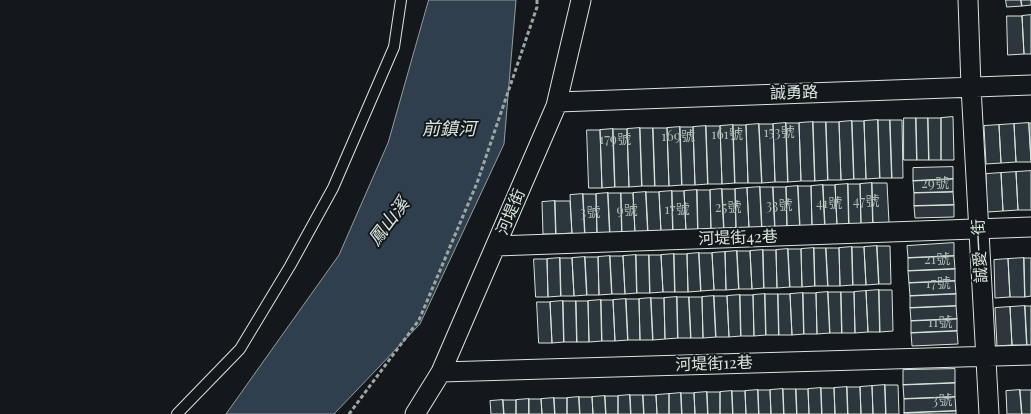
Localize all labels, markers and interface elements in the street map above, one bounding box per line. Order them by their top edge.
street label: 誠勇路 [770,83,818,103]
water label: 前鎮河 [422,118,476,140]
house number: 153號 [763,125,795,141]
house number: 161號 [711,127,743,143]
house number: 169號 [661,129,695,145]
house number: 179號 [599,132,631,148]
house number: 29號 [921,176,949,192]
street label: 河堤街 [493,186,529,238]
water label: 鳳山溪 [364,194,414,250]
house number: 47號 [853,194,879,210]
house number: 41號 [816,196,842,212]
house number: 33號 [766,198,792,214]
house number: 25號 [715,200,741,216]
house number: 17號 [665,202,689,218]
house number: 9號 [616,203,638,219]
house number: 3號 [580,205,600,221]
street label: 誠愛一街 [969,219,991,283]
street label: 河堤街42巷 [698,227,778,249]
house number: 21號 [924,252,950,268]
house number: 17號 [926,276,950,292]
house number: 11號 [928,315,952,331]
street label: 河堤街12巷 [675,353,753,375]
house number: 3號 [932,393,952,409]

